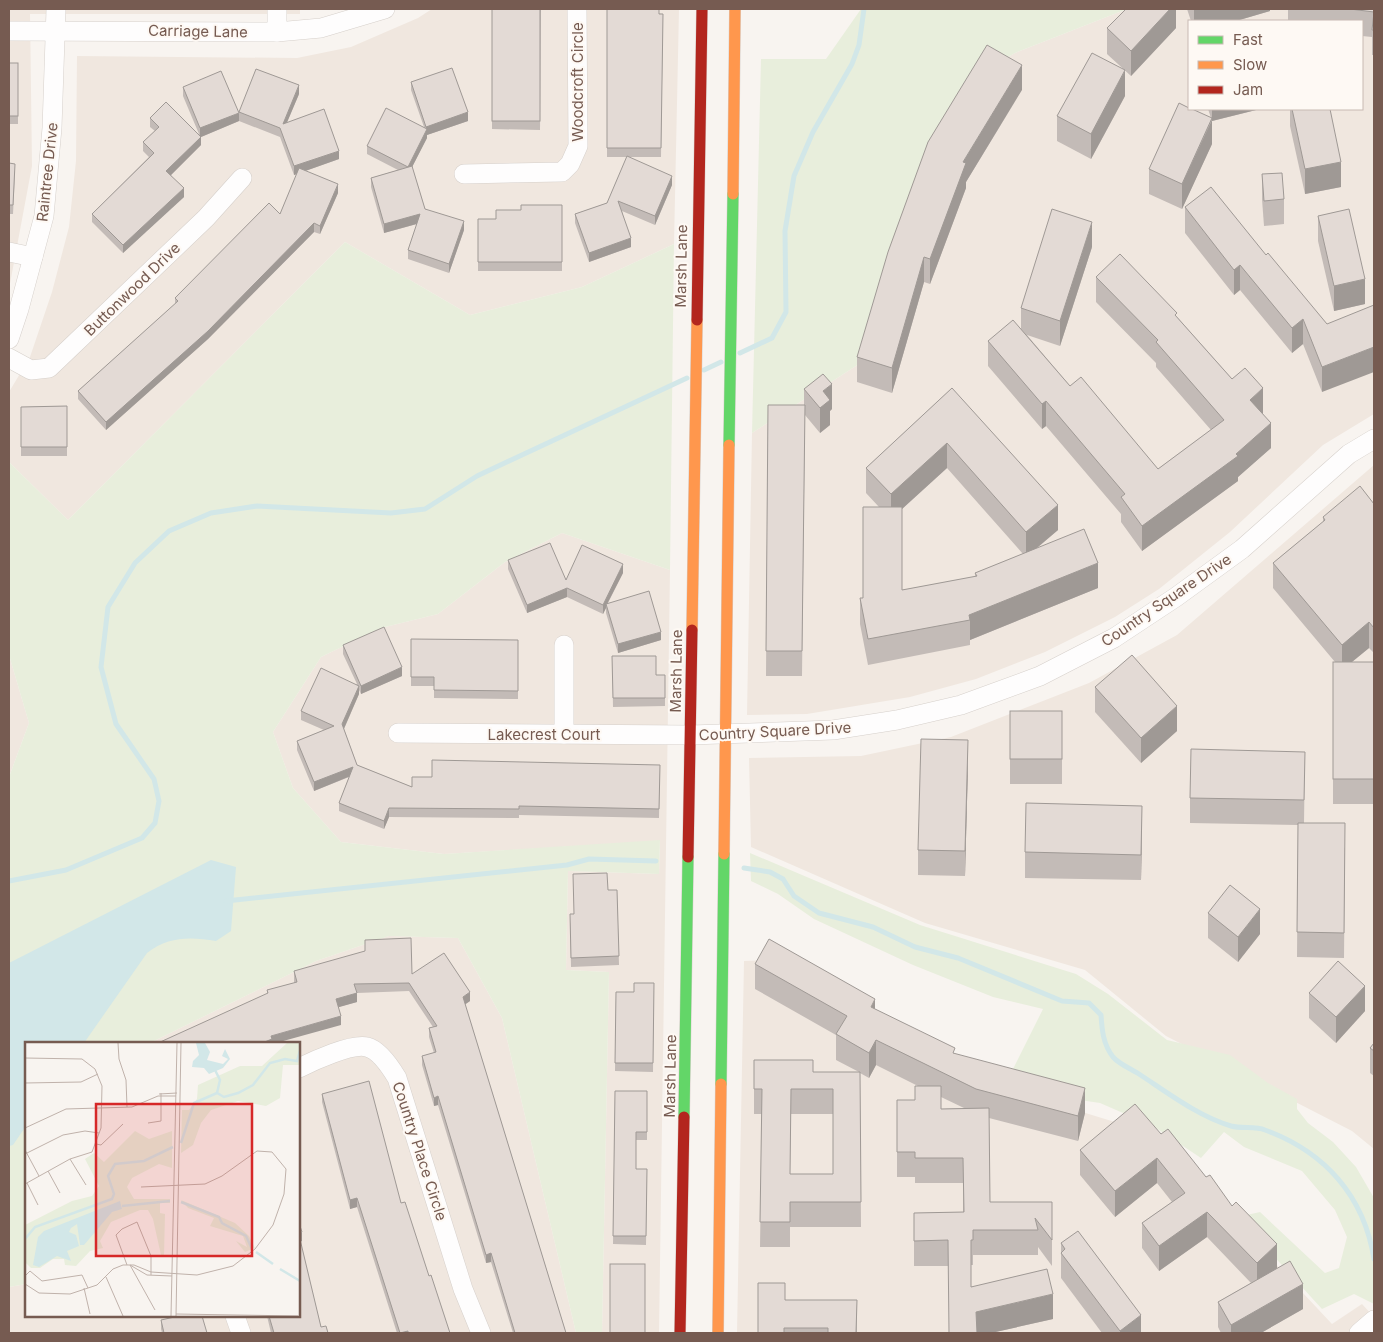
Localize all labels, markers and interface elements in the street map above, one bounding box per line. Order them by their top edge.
legend [1188,20,1363,110]
street label: Carriage Lane [148,21,248,41]
street label: Woodcroft Circle [568,22,587,142]
text: Fast [1233,30,1263,49]
text: Slow [1233,55,1267,74]
text: Jam [1233,80,1263,99]
street label: Raintree Drive [32,121,62,223]
street label: Marsh Lane [671,224,691,308]
street label: Buttonwood Drive [80,238,184,340]
street label: Country Square Drive [1097,549,1235,651]
street label: Marsh Lane [666,629,686,713]
street label: Country Square Drive [698,718,852,744]
street label: Lakecrest Court [488,725,601,744]
street label: Marsh Lane [660,1034,680,1118]
inset map [25,1042,300,1317]
street label: Country Place Circle [389,1079,451,1223]

